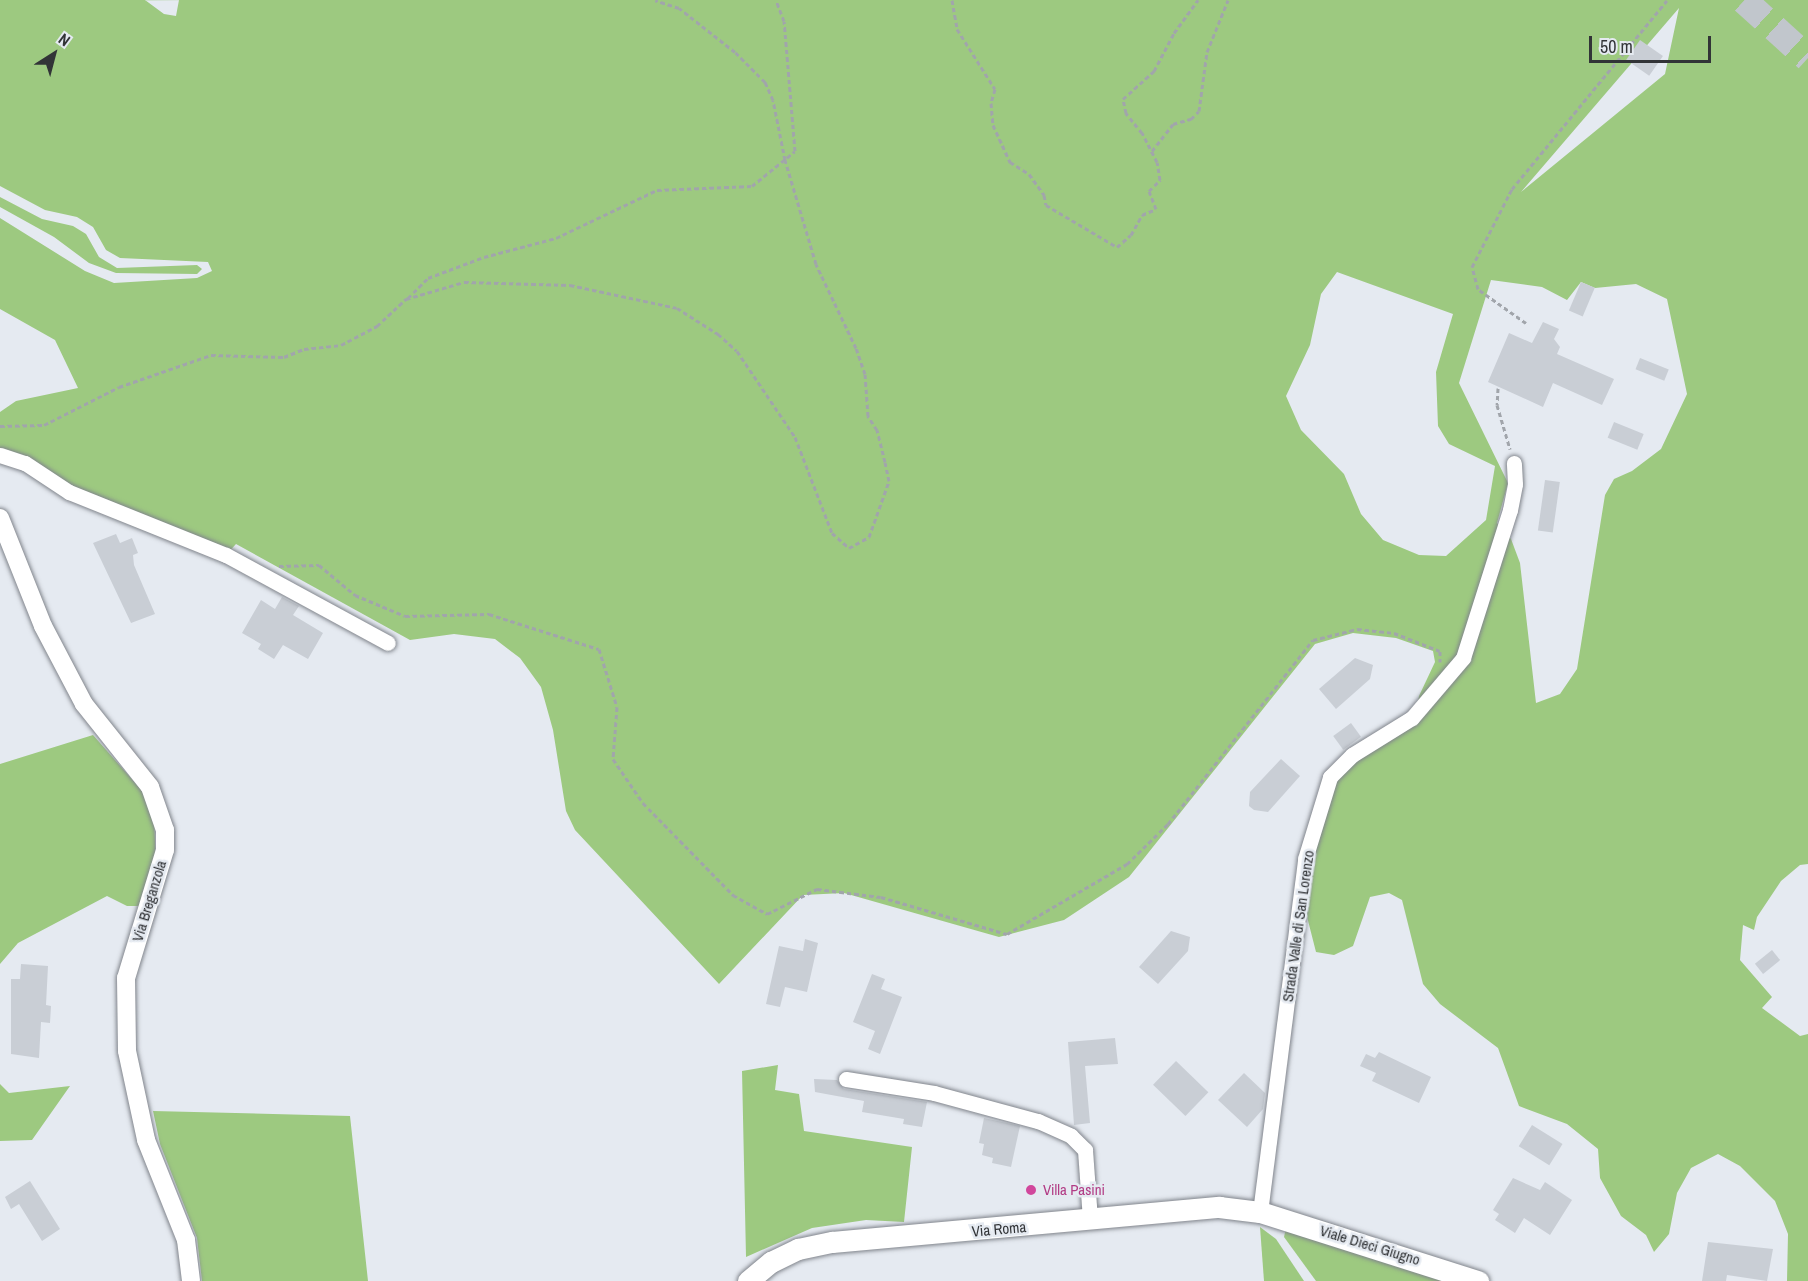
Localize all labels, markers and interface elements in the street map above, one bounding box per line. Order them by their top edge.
north arrow [24,24,84,84]
scale bar [1592,24,1714,62]
text: N [54,28,75,51]
text: 50 m [1600,34,1633,59]
street label: Strada Valle di San Lorenzo [1278,849,1318,1003]
street label: Via Breganzola [128,858,170,944]
place label: Villa Pasini [1043,1181,1105,1199]
marker: Villa Pasini [1024,1183,1038,1197]
street label: Via Roma [971,1218,1027,1240]
street label: Viale Dieci Giugno [1318,1221,1422,1269]

